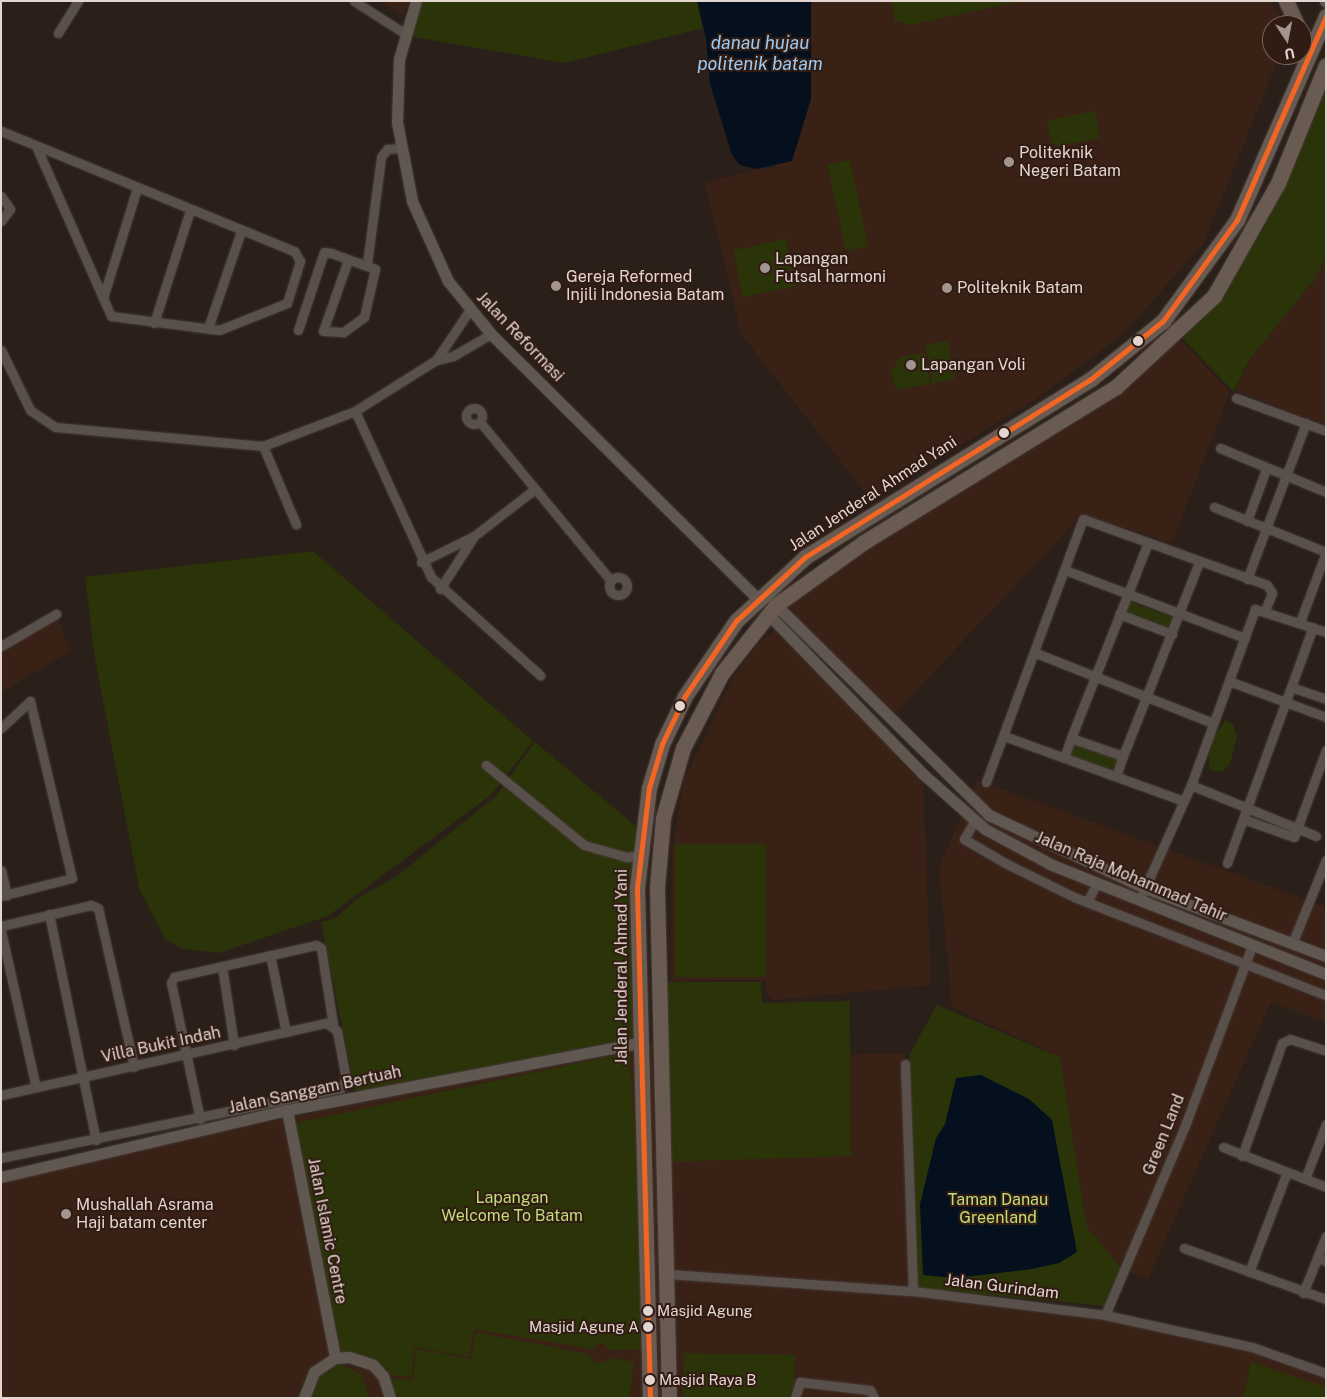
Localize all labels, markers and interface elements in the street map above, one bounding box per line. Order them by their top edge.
north arrow [1262,15,1312,65]
water label: danau hujau politenik batam [697,33,823,76]
text: U [1283,45,1296,63]
place label: Politeknik Negeri Batam [1019,143,1121,181]
marker: Politeknik Negeri Batam [1003,156,1015,168]
place label: Lapangan Futsal harmoni [775,249,886,287]
marker: Lapangan Futsal harmoni [759,262,771,274]
place label: Gereja Reformed Injili Indonesia Batam [566,267,724,305]
place label: Politeknik Batam [957,278,1083,298]
marker: Gereja Reformed Injili Indonesia Batam [550,280,562,292]
marker: Politeknik Batam [941,282,953,294]
street label: Jalan Reformasi [472,288,568,386]
unlabelled marker [1133,336,1143,346]
place label: Lapangan Voli [921,355,1026,375]
marker: Lapangan Voli [905,359,917,371]
unlabelled marker [999,428,1009,438]
street label: Jalan Jenderal Ahmad Yani [786,433,960,555]
unlabelled marker [675,701,685,711]
street label: Jalan Raja Mohammad Tahir [1032,828,1230,926]
street label: Jalan Jenderal Ahmad Yani [612,869,632,1065]
street label: Villa Bukit Indah [100,1023,222,1067]
street label: Jalan Sanggam Bertuah [227,1062,403,1118]
street label: Green Land [1139,1092,1189,1178]
street label: Jalan Islamic Centre [303,1156,351,1306]
park label: Lapangan Welcome To Batam [441,1188,583,1226]
park label: Taman Danau Greenland [948,1190,1048,1228]
place label: Mushallah Asrama Haji batam center [76,1195,214,1233]
marker: Mushallah Asrama Haji batam center [60,1208,72,1220]
street label: Jalan Gurindam [944,1270,1060,1304]
place label: Masjid Agung [657,1302,753,1320]
marker: Masjid Agung [643,1306,653,1316]
place label: Masjid Agung A [529,1318,639,1336]
marker: Masjid Agung A [643,1322,653,1332]
place label: Masjid Raya B [659,1371,756,1389]
marker: Masjid Raya B [645,1375,655,1385]

